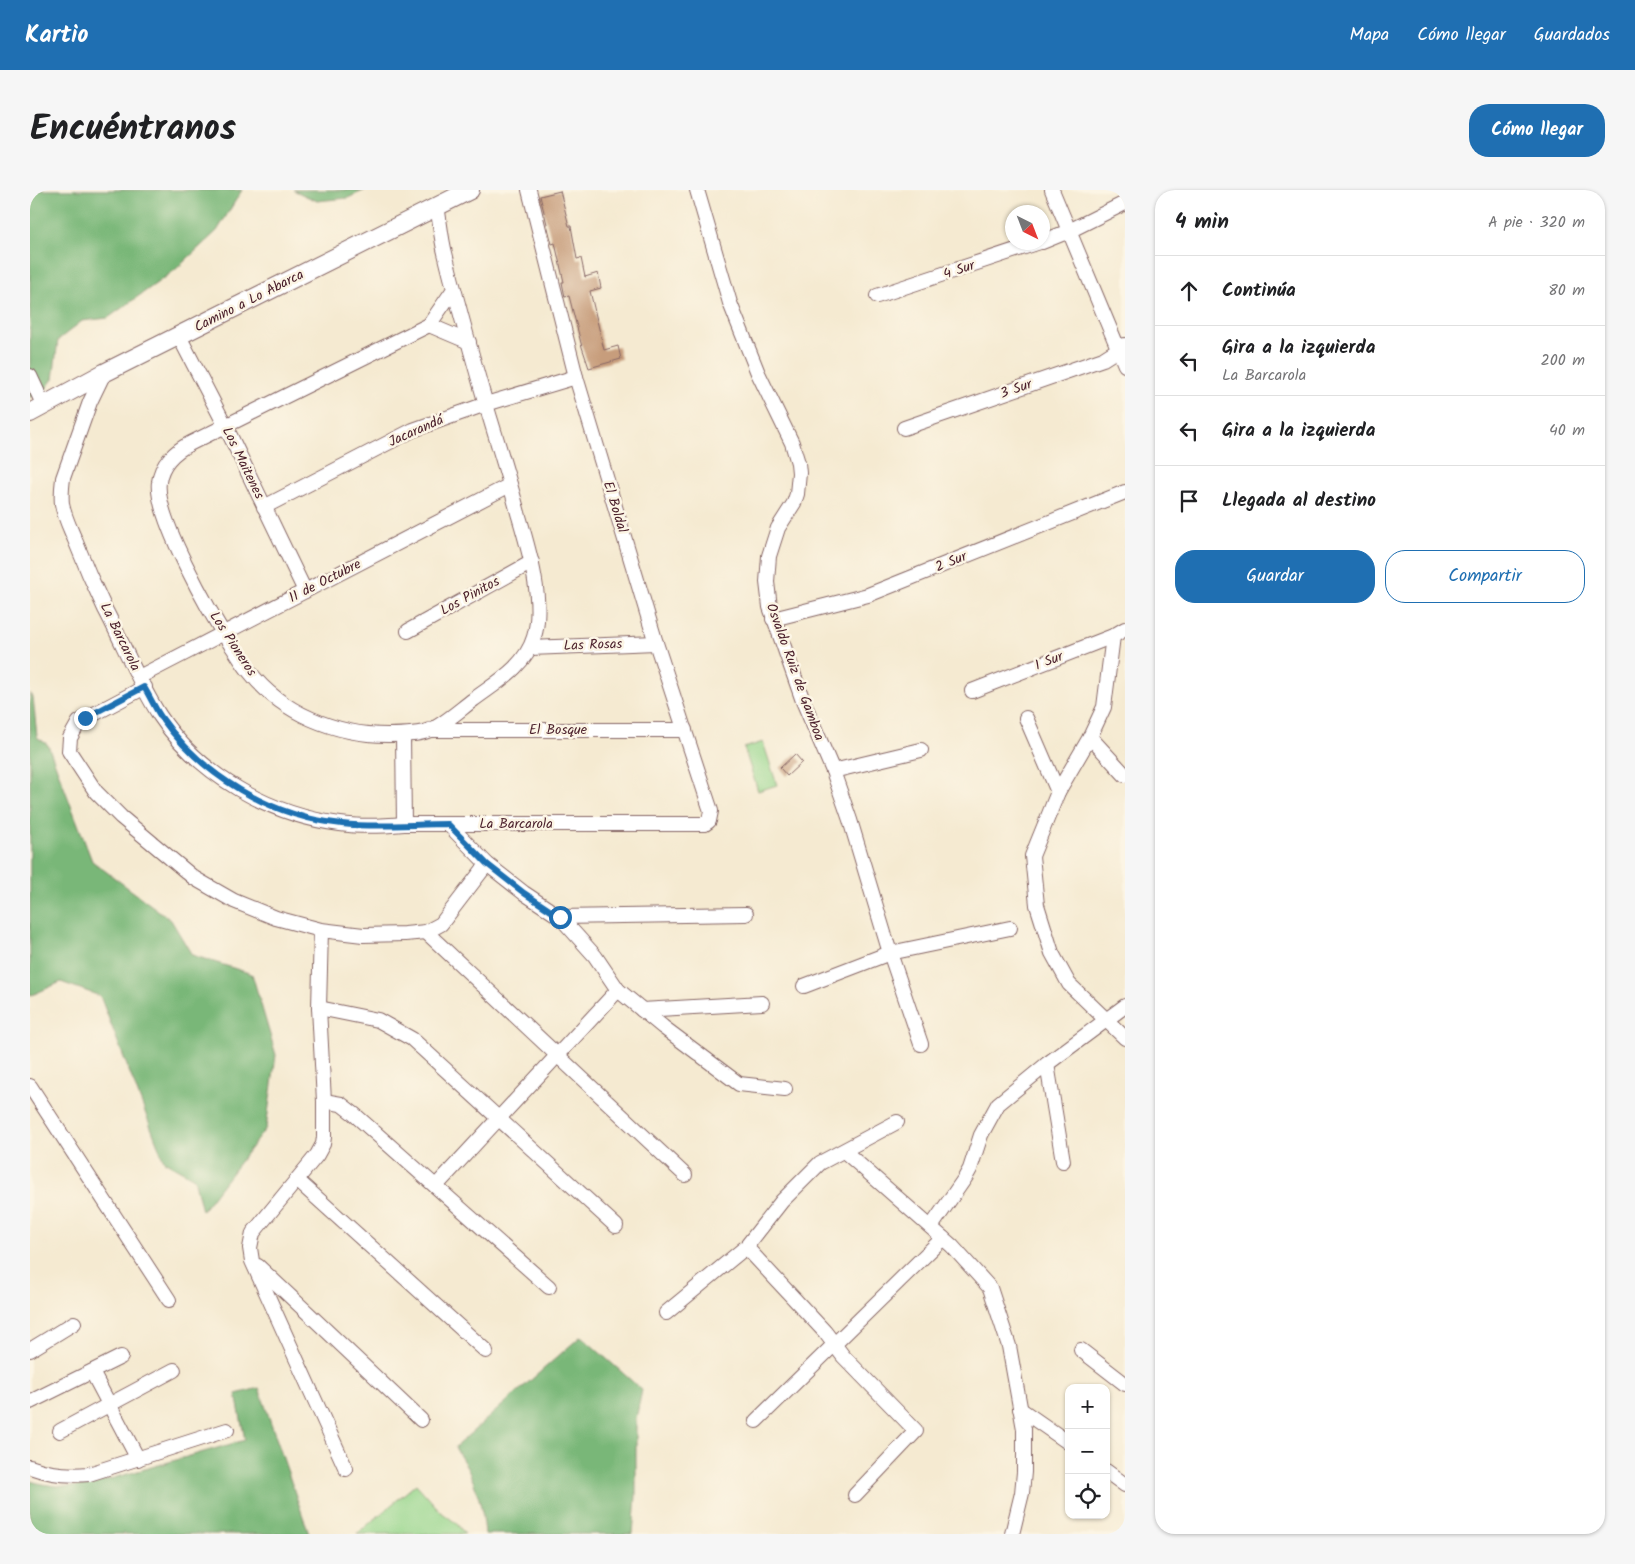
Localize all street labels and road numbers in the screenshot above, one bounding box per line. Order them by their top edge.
street label: 4 Sur [940,254,979,285]
street label: Camino a Lo Abarca [190,264,308,338]
street label: 3 Sur [997,373,1036,405]
street label: Jacarandá [385,409,448,453]
street label: Los Maitenes [216,423,270,503]
street label: El Boldal [597,478,633,536]
street label: 2 Sur [932,545,971,578]
street label: 11 de Octubre [285,553,366,609]
street label: Los Pinitos [436,571,504,621]
street label: La Barcarola [94,599,146,675]
street label: Osvaldo Ruiz de Gamboa [760,600,830,744]
street label: Los Pioneros [204,607,262,681]
street label: Las Rosas [563,633,623,657]
street label: 1 Sur [1032,645,1068,676]
street label: El Bosque [529,719,588,741]
street label: La Barcarola [479,813,553,835]

